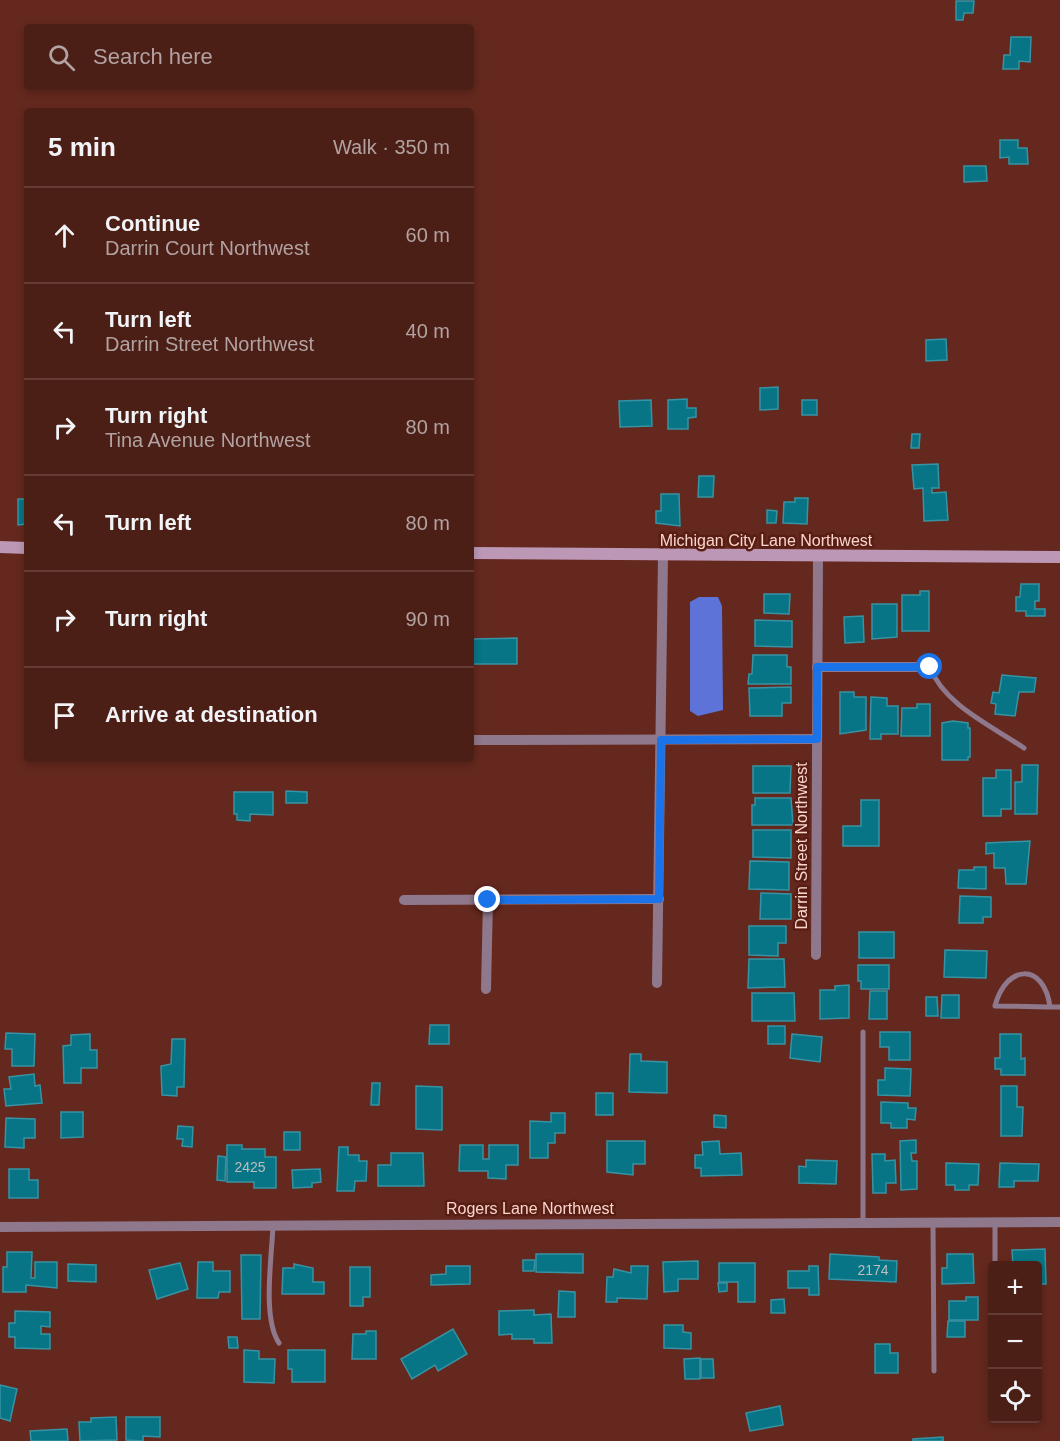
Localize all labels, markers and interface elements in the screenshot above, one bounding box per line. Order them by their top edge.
search box [24,24,474,90]
icon: search [45,41,78,74]
text: Search here [93,44,213,69]
text: 5 min [48,132,116,162]
text: Walk · 350 m [333,136,450,158]
text: Continue [105,211,200,236]
icon: ahead [48,219,81,252]
text: 60 m [406,224,450,246]
text: Darrin Court Northwest [105,237,310,259]
text: Turn left [105,307,191,332]
icon: left [48,315,81,348]
text: 40 m [406,320,450,342]
text: Darrin Street Northwest [105,333,314,355]
text: Turn right [105,403,207,428]
icon: right [48,411,81,444]
text: 80 m [406,416,450,438]
text: Tina Avenue Northwest [105,429,311,451]
icon: left [48,507,81,540]
text: Turn left [105,510,191,535]
text: 80 m [406,512,450,534]
street label: Michigan City Lane Northwest [660,532,873,549]
icon: right [48,603,81,636]
text: Turn right [105,606,207,631]
text: 90 m [406,608,450,630]
route start [916,653,942,679]
icon: arrive [48,699,81,732]
text: Arrive at destination [105,702,318,727]
street label: Darrin Street Northwest [793,762,810,930]
route end [474,886,500,912]
house number: 2425 [234,1159,266,1175]
street label: Rogers Lane Northwest [446,1200,615,1217]
map controls [988,1261,1042,1423]
button: + [988,1261,1042,1315]
house number: 2174 [857,1262,889,1278]
button: − [988,1315,1042,1369]
button: locate [988,1369,1042,1423]

